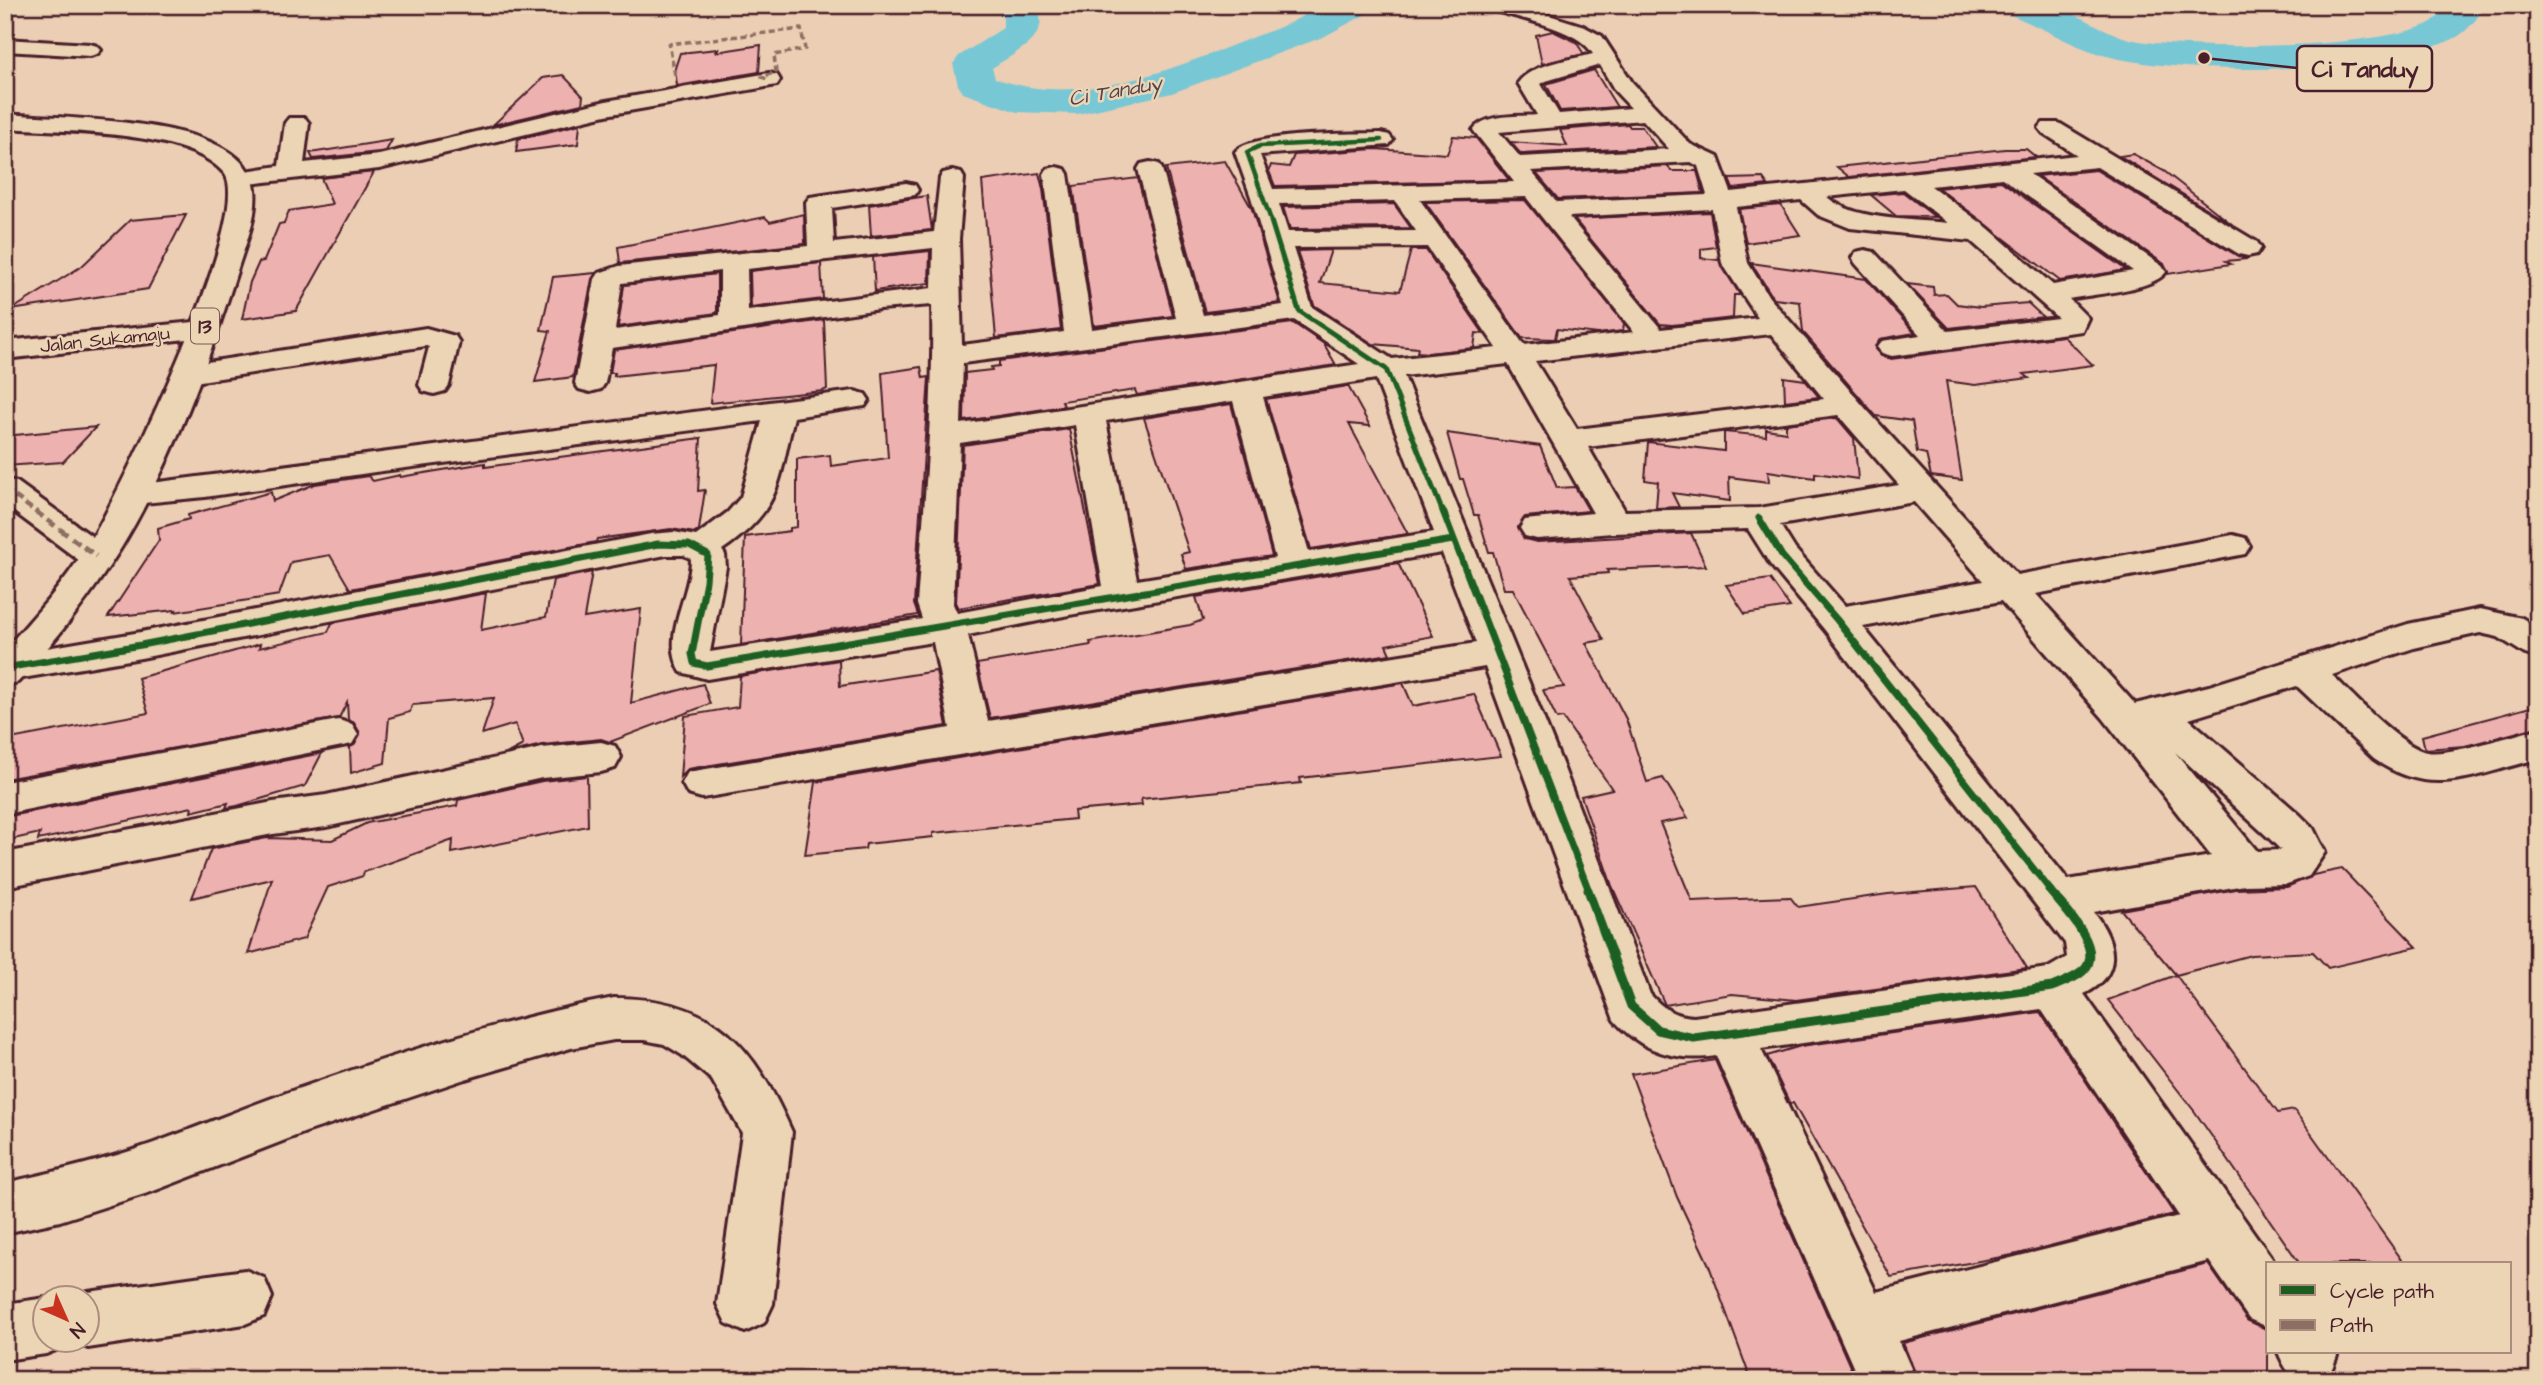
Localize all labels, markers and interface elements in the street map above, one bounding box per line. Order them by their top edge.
callout: Ci Tanduy [2297,46,2432,91]
text: Ci Tanduy [2311,53,2419,89]
water label: Ci Tanduy [1066,68,1166,114]
road number: 13 [191,308,219,344]
street label: Jalan Sukamaju [39,320,171,360]
legend [2266,1262,2512,1354]
text: Cycle path [2330,1277,2435,1308]
north arrow [32,1284,102,1354]
text: Path [2330,1311,2374,1340]
text: N [63,1316,91,1344]

